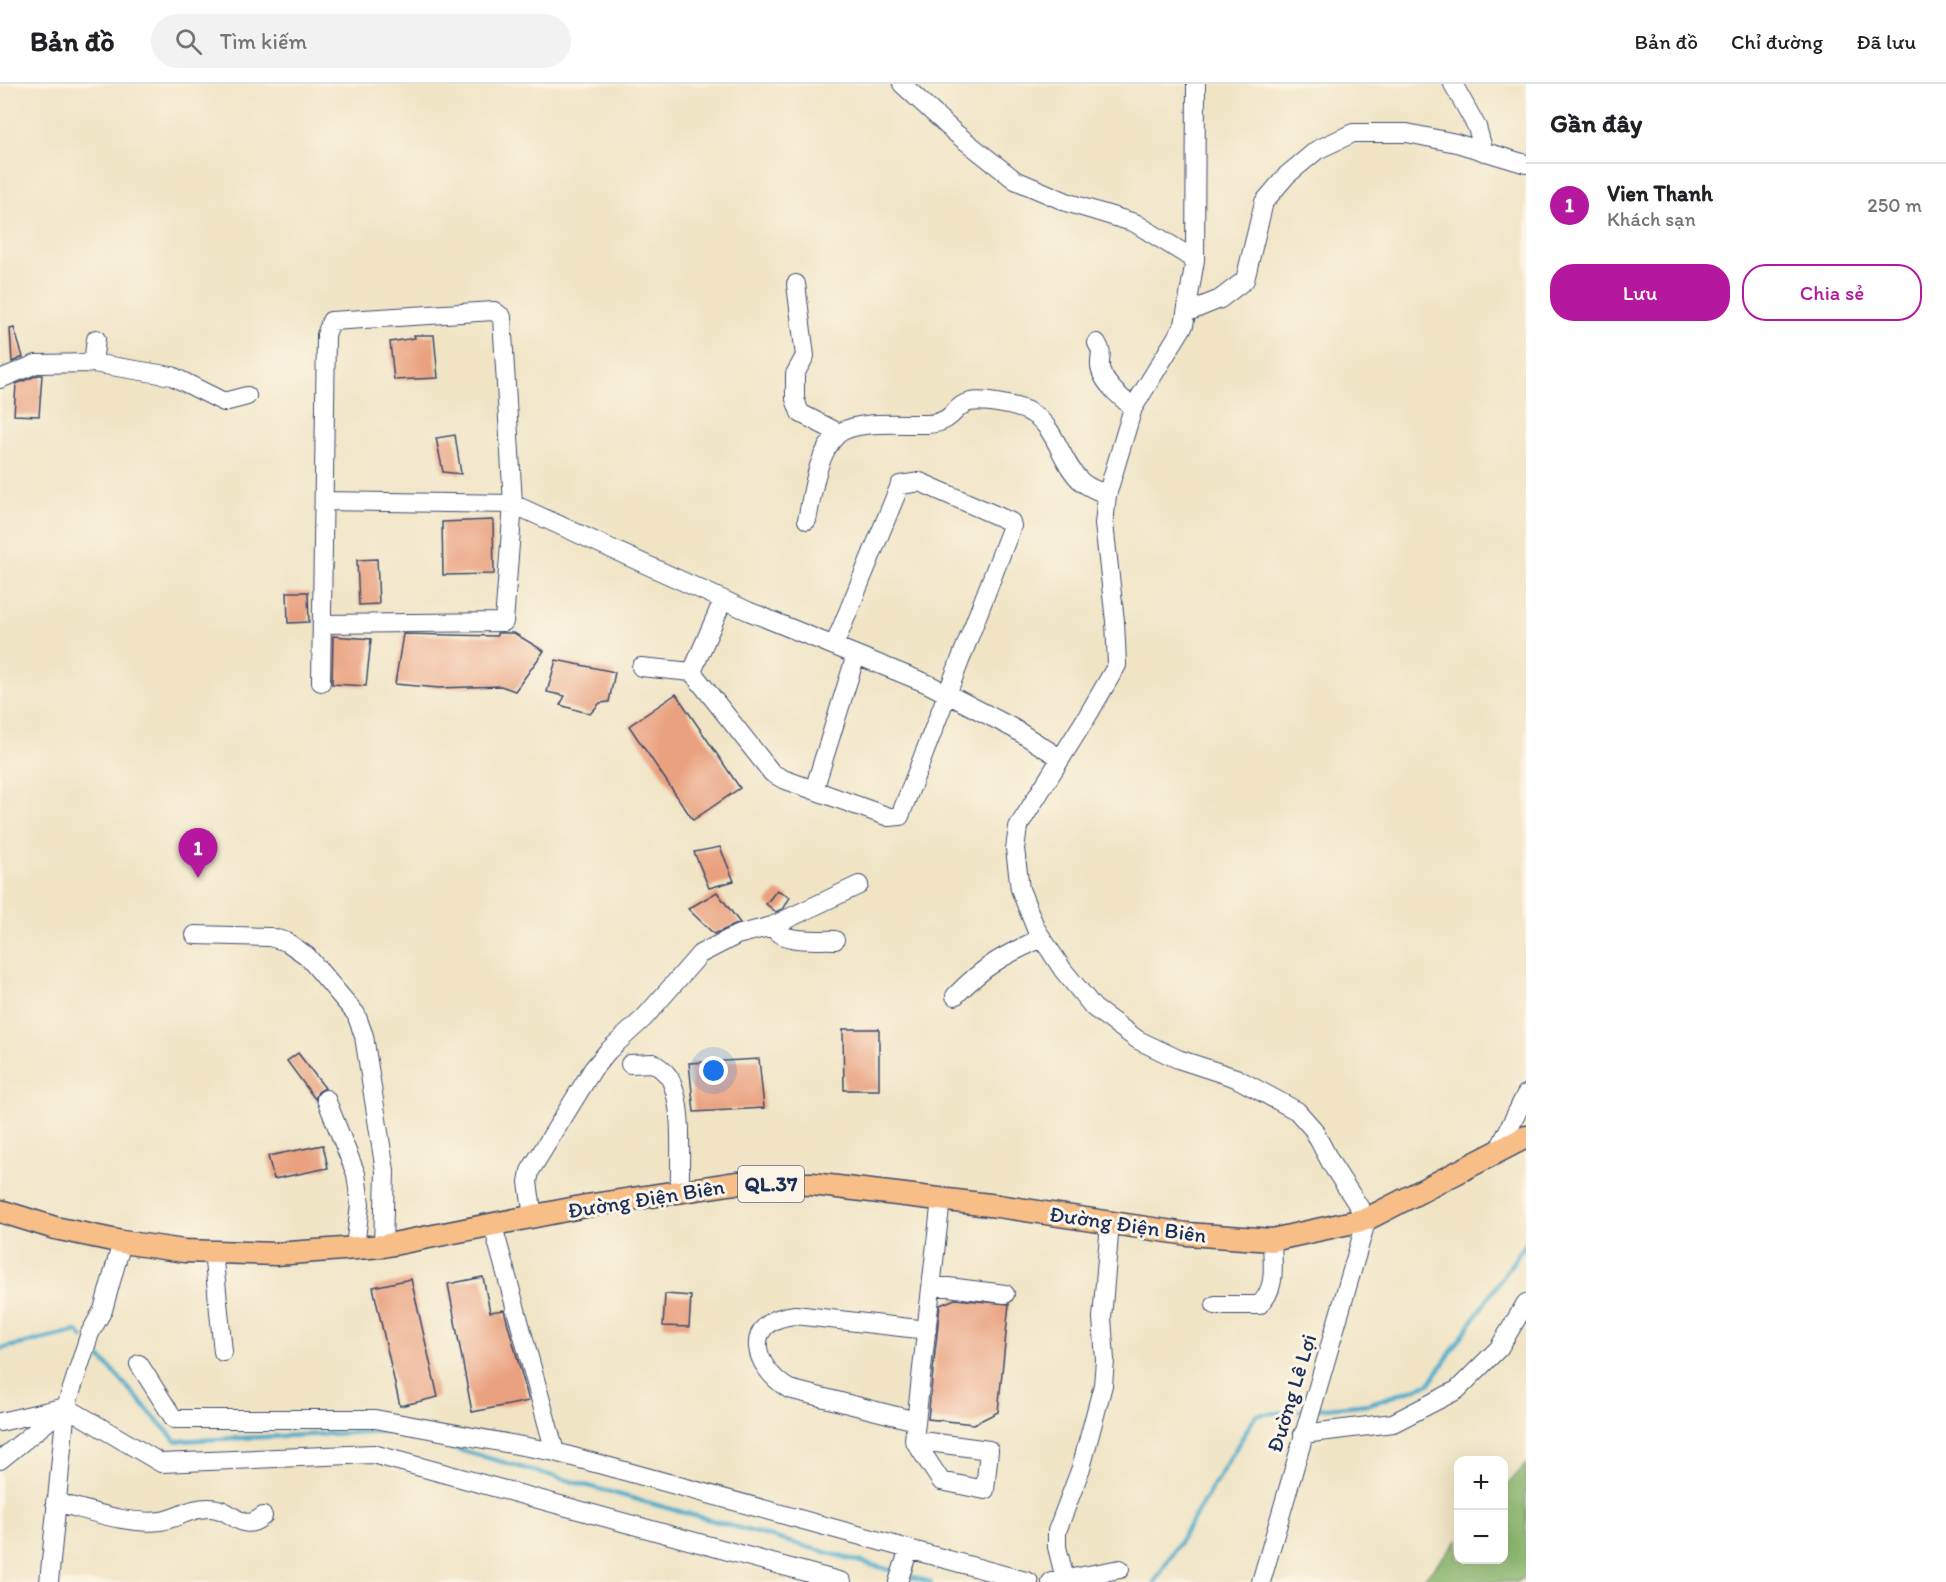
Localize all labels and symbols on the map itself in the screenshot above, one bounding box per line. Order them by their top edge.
pin: 1 [178,828,218,878]
your location [699,1056,728,1085]
road number: QL.37 [738,1166,804,1202]
street label: Đường Điện Biên [566,1173,727,1224]
street label: Đường Điện Biên [1048,1200,1208,1249]
street label: Đường Lê Lợi [1261,1331,1322,1456]

